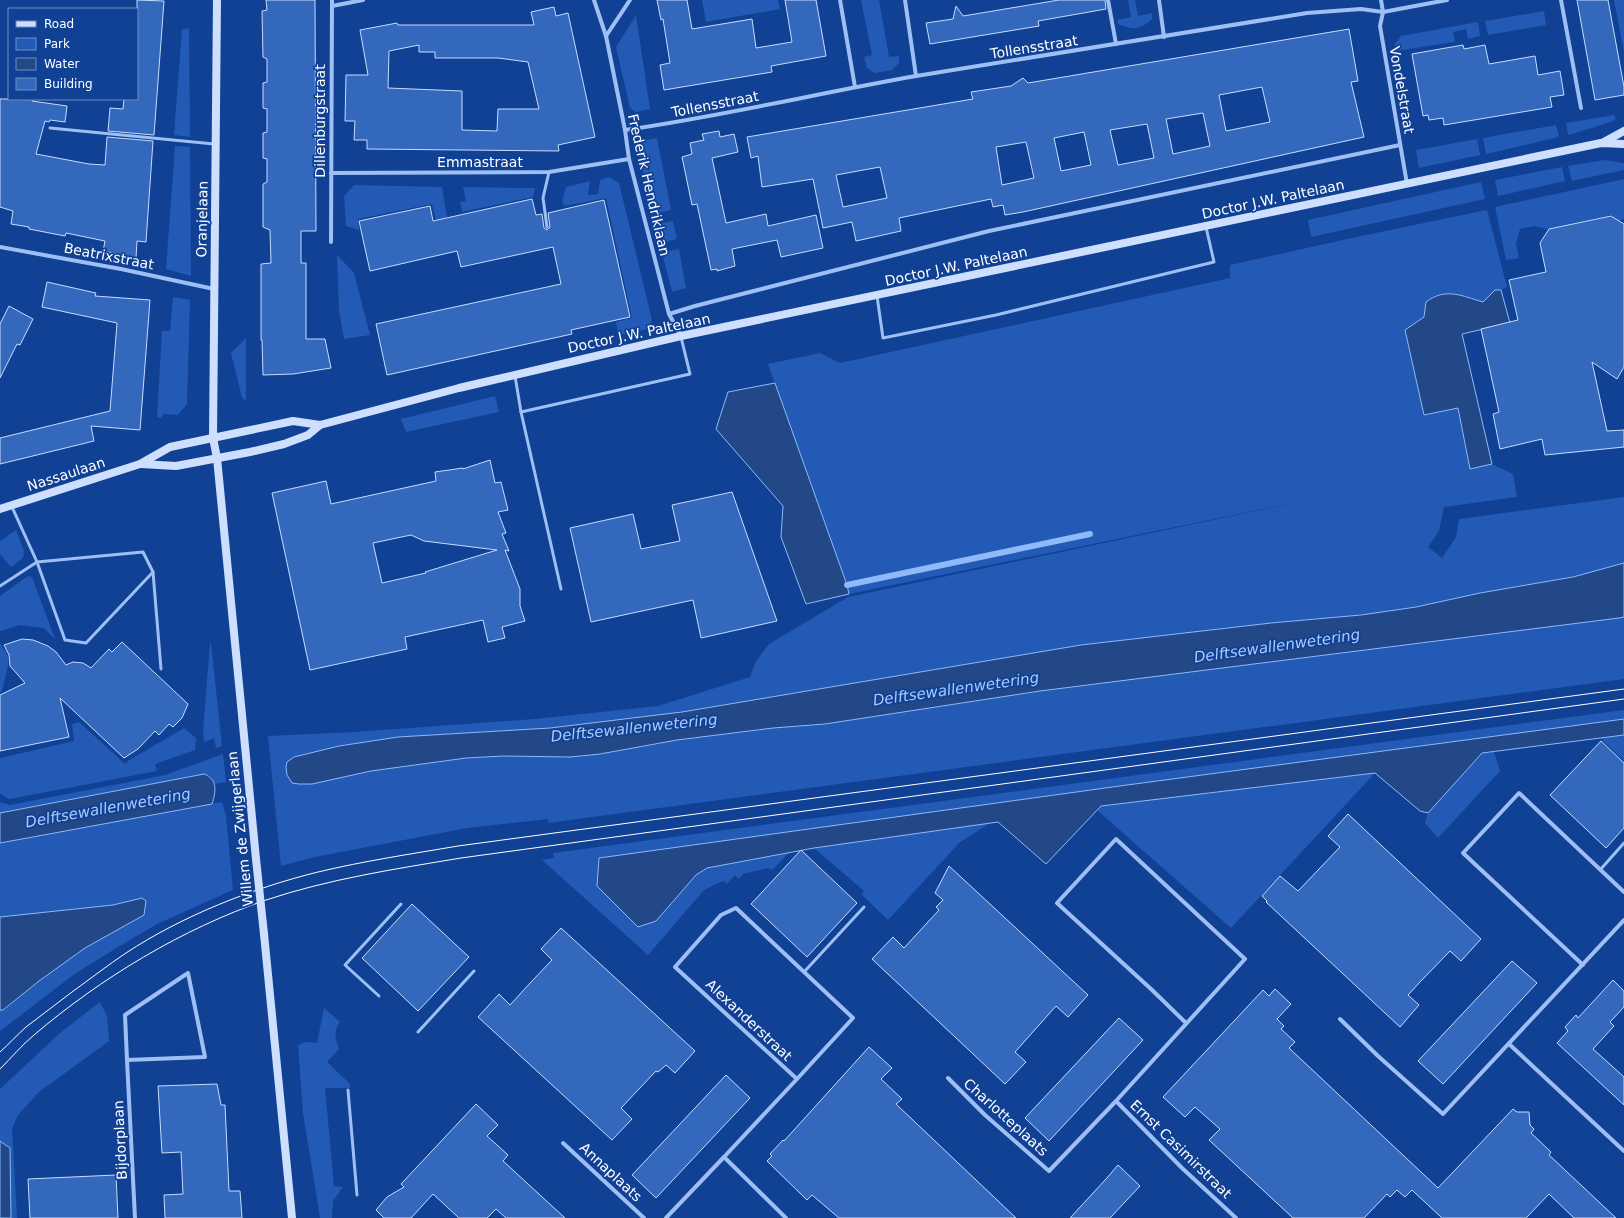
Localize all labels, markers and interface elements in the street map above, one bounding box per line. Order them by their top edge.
legend [8,8,138,100]
text: Road [44,17,74,31]
street label: Tollensstraat [988,32,1079,62]
text: Park [44,37,70,51]
street label: Vondelstraat [1386,45,1418,135]
text: Water [44,57,80,71]
street label: Dillenburgstraat [312,64,328,178]
text: Building [44,77,93,91]
street label: Tollensstraat [669,88,760,120]
street label: Frederik Hendriklaan [625,112,673,258]
street label: Emmastraat [437,154,523,170]
street label: Doctor J.W. Paltelaan [1200,176,1346,222]
street label: Oranjelaan [193,181,211,257]
street label: Beatrixstraat [63,239,156,273]
street label: Doctor J.W. Paltelaan [883,243,1029,289]
street label: Doctor J.W. Paltelaan [566,310,712,356]
street label: Nassaulaan [25,454,107,494]
water label: Delftsewallenwetering [1193,625,1361,667]
water label: Delftsewallenwetering [872,668,1040,710]
water label: Delftsewallenwetering [550,710,718,746]
street label: Willem de Zwijgerlaan [224,751,256,907]
water label: Delftsewallenwetering [24,785,192,831]
street label: Alexanderstraat [703,976,796,1064]
street label: Charlotteplaats [961,1075,1051,1159]
street label: Ernst Casimirstraat [1127,1097,1235,1202]
street label: Bijdorplaan [110,1100,130,1180]
street label: Annaplaats [577,1139,645,1205]

